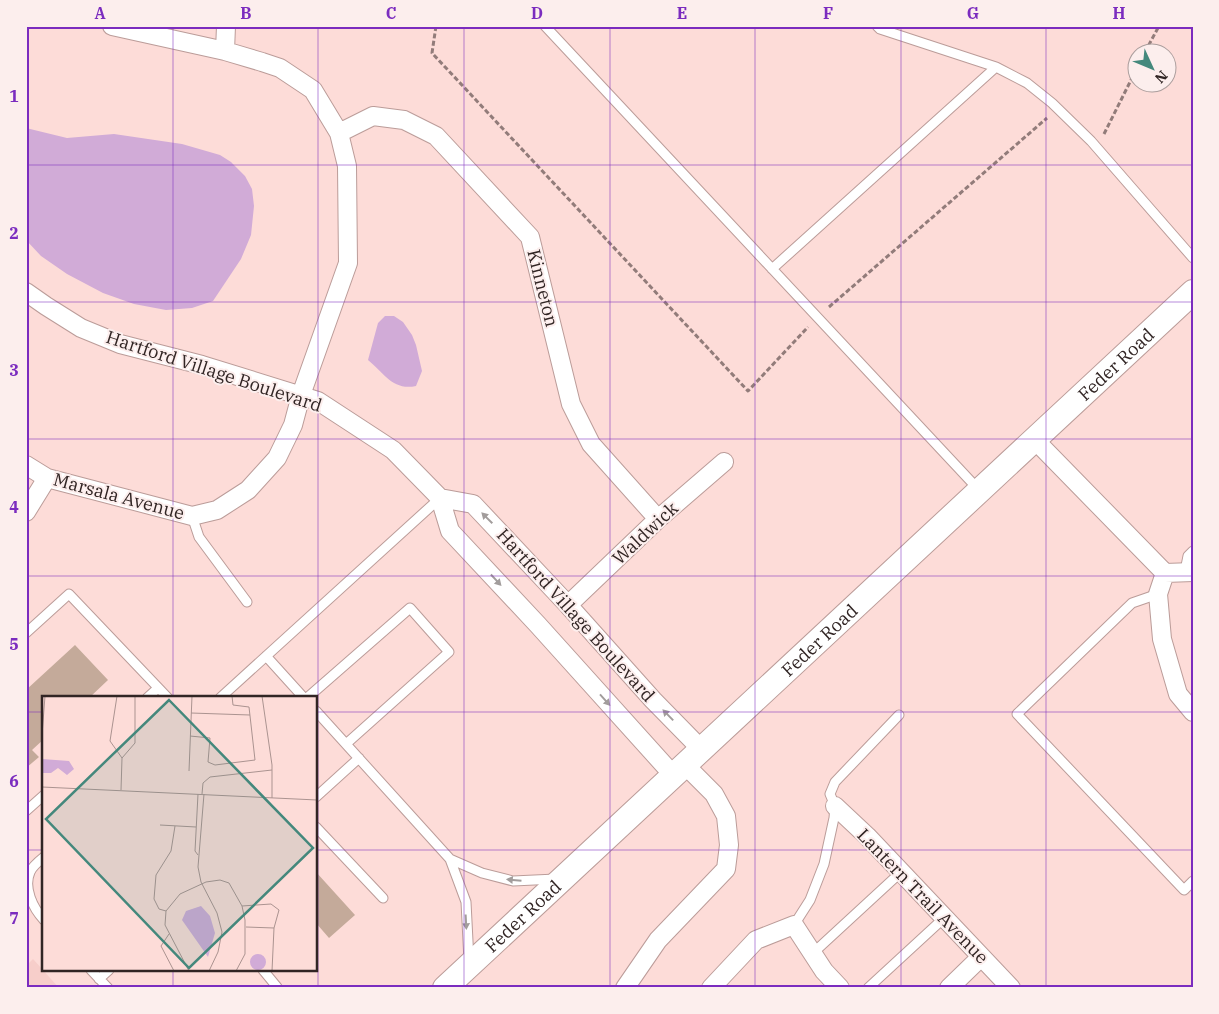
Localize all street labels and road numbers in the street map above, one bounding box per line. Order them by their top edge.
street label: Kinneton [522,247,564,329]
street label: Feder Road [1073,323,1159,405]
street label: Hartford Village Boulevard [103,325,325,417]
street label: Marsala Avenue [51,467,187,525]
street label: Waldwick [607,496,683,569]
street label: Hartford Village Boulevard [492,523,660,707]
street label: Feder Road [776,599,862,681]
street label: Lantern Trail Avenue [852,823,994,969]
street label: Feder Road [480,875,566,957]

